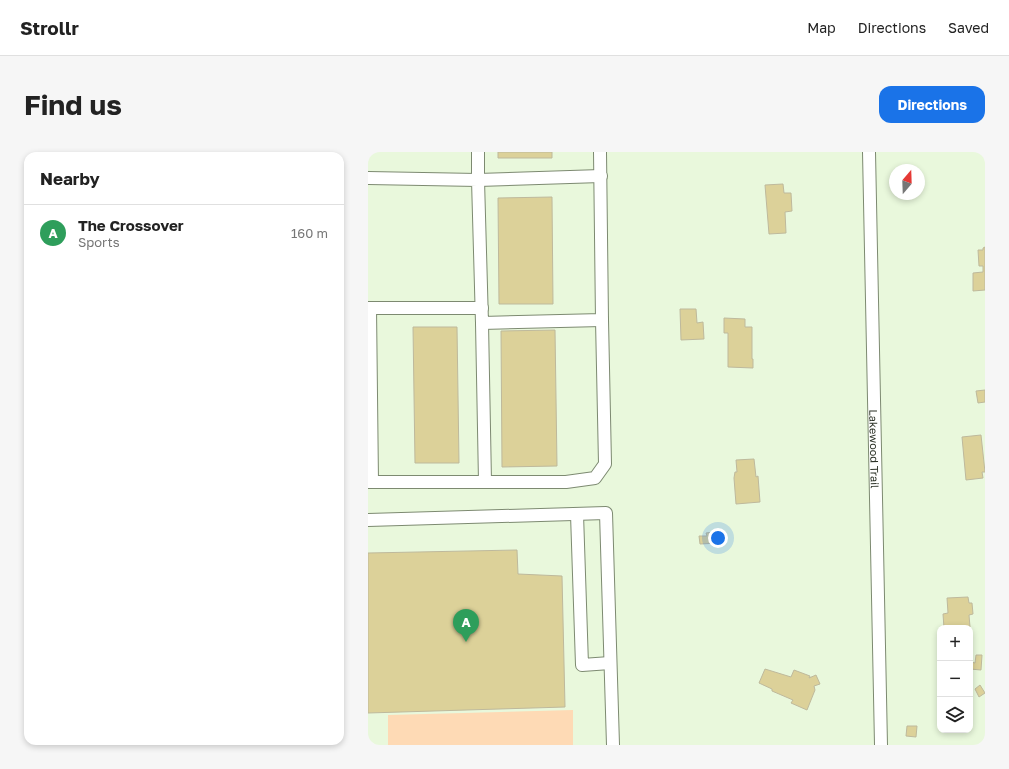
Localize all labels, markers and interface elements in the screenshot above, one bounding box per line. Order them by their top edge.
text: Strollr [20,16,79,39]
text: Map [807,19,836,36]
text: Directions [858,19,926,36]
text: Saved [948,19,989,36]
button: Directions [879,86,985,123]
text: Find us [24,88,122,121]
north arrow [889,164,925,200]
text: Nearby [40,168,100,189]
text: The Crossover [78,216,184,234]
text: A [48,225,58,241]
text: 160 m [291,225,328,241]
text: Sports [78,234,120,250]
street label: Lakewood Trail [868,409,882,489]
your location [708,528,728,548]
pin: A [453,609,479,642]
map controls [937,625,973,733]
button: + [937,625,973,661]
button: − [937,661,973,697]
button: layers [937,697,973,733]

